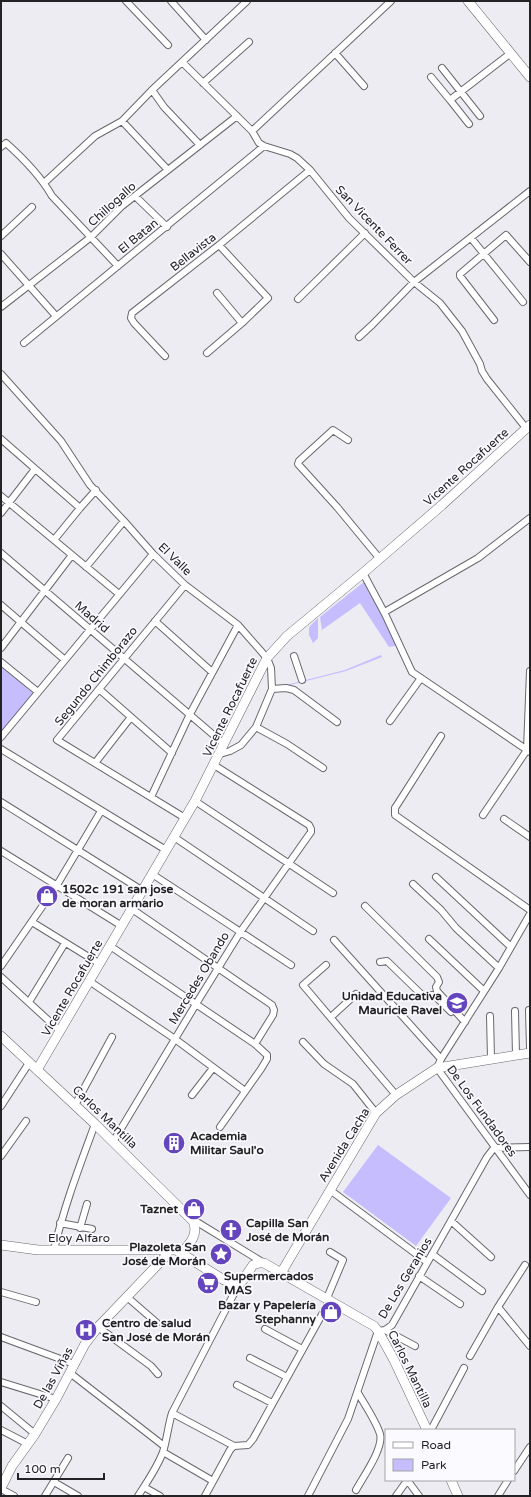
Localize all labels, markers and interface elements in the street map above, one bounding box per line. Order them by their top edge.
street label: Chillogallo [85,179,139,229]
street label: San Vicente Ferrer [333,183,416,268]
street label: El Batan [115,216,161,256]
street label: Bellavista [167,230,219,274]
street label: Vicente Rocafuerte [421,425,511,509]
street label: El Valle [155,540,195,578]
street label: Madrid [72,598,112,636]
street label: Segundo Chimborazo [52,624,140,728]
street label: Vicente Rocafuerte [200,655,260,759]
place label: 1502c 191 san jose de moran armario [62,882,173,910]
shop icon: 1502c 191 san jose de moran armario [34,883,60,909]
street label: Mercedes Obando [166,929,232,1027]
street label: Vicente Rocafuerte [39,937,105,1039]
place label: Unidad Educativa Mauricie Ravel [342,989,442,1017]
school or university icon: Unidad Educativa Mauricie Ravel [444,990,470,1016]
street label: De Los Fundadores [444,1063,520,1160]
street label: Carlos Mantilla [70,1083,140,1151]
street label: Avenida Cacha [316,1105,372,1185]
place label: Academia Militar Saul'o [190,1129,264,1157]
building icon: Academia Militar Saul'o [161,1130,187,1156]
shop icon: Taznet [181,1196,207,1222]
place label: Taznet [139,1202,178,1216]
place label: Capilla San José de Morán [245,1216,329,1244]
church icon: Capilla San José de Morán [218,1217,244,1243]
street label: Eloy Alfaro [48,1231,110,1245]
street label: De Los Geranios [375,1235,435,1321]
place label: Plazoleta San José de Morán [122,1240,206,1268]
place icon: Plazoleta San José de Morán [208,1241,234,1267]
place label: Supermercados MAS [224,1269,314,1297]
supermarket icon: Supermercados MAS [195,1270,221,1296]
place label: Bazar y Papelería Stephanny [218,1298,317,1327]
shop icon: Bazar y Papelería Stephanny [318,1299,344,1325]
place label: Centro de salud San José de Morán [102,1316,210,1344]
hospital icon: Centro de salud San José de Morán [73,1317,99,1343]
street label: Carlos Mantilla [385,1328,435,1410]
street label: De las Viñas [30,1345,76,1411]
legend [385,1429,515,1481]
text: Road [421,1438,451,1452]
scale bar [18,1455,104,1481]
text: Park [421,1458,447,1472]
text: 100 m [24,1462,61,1476]

